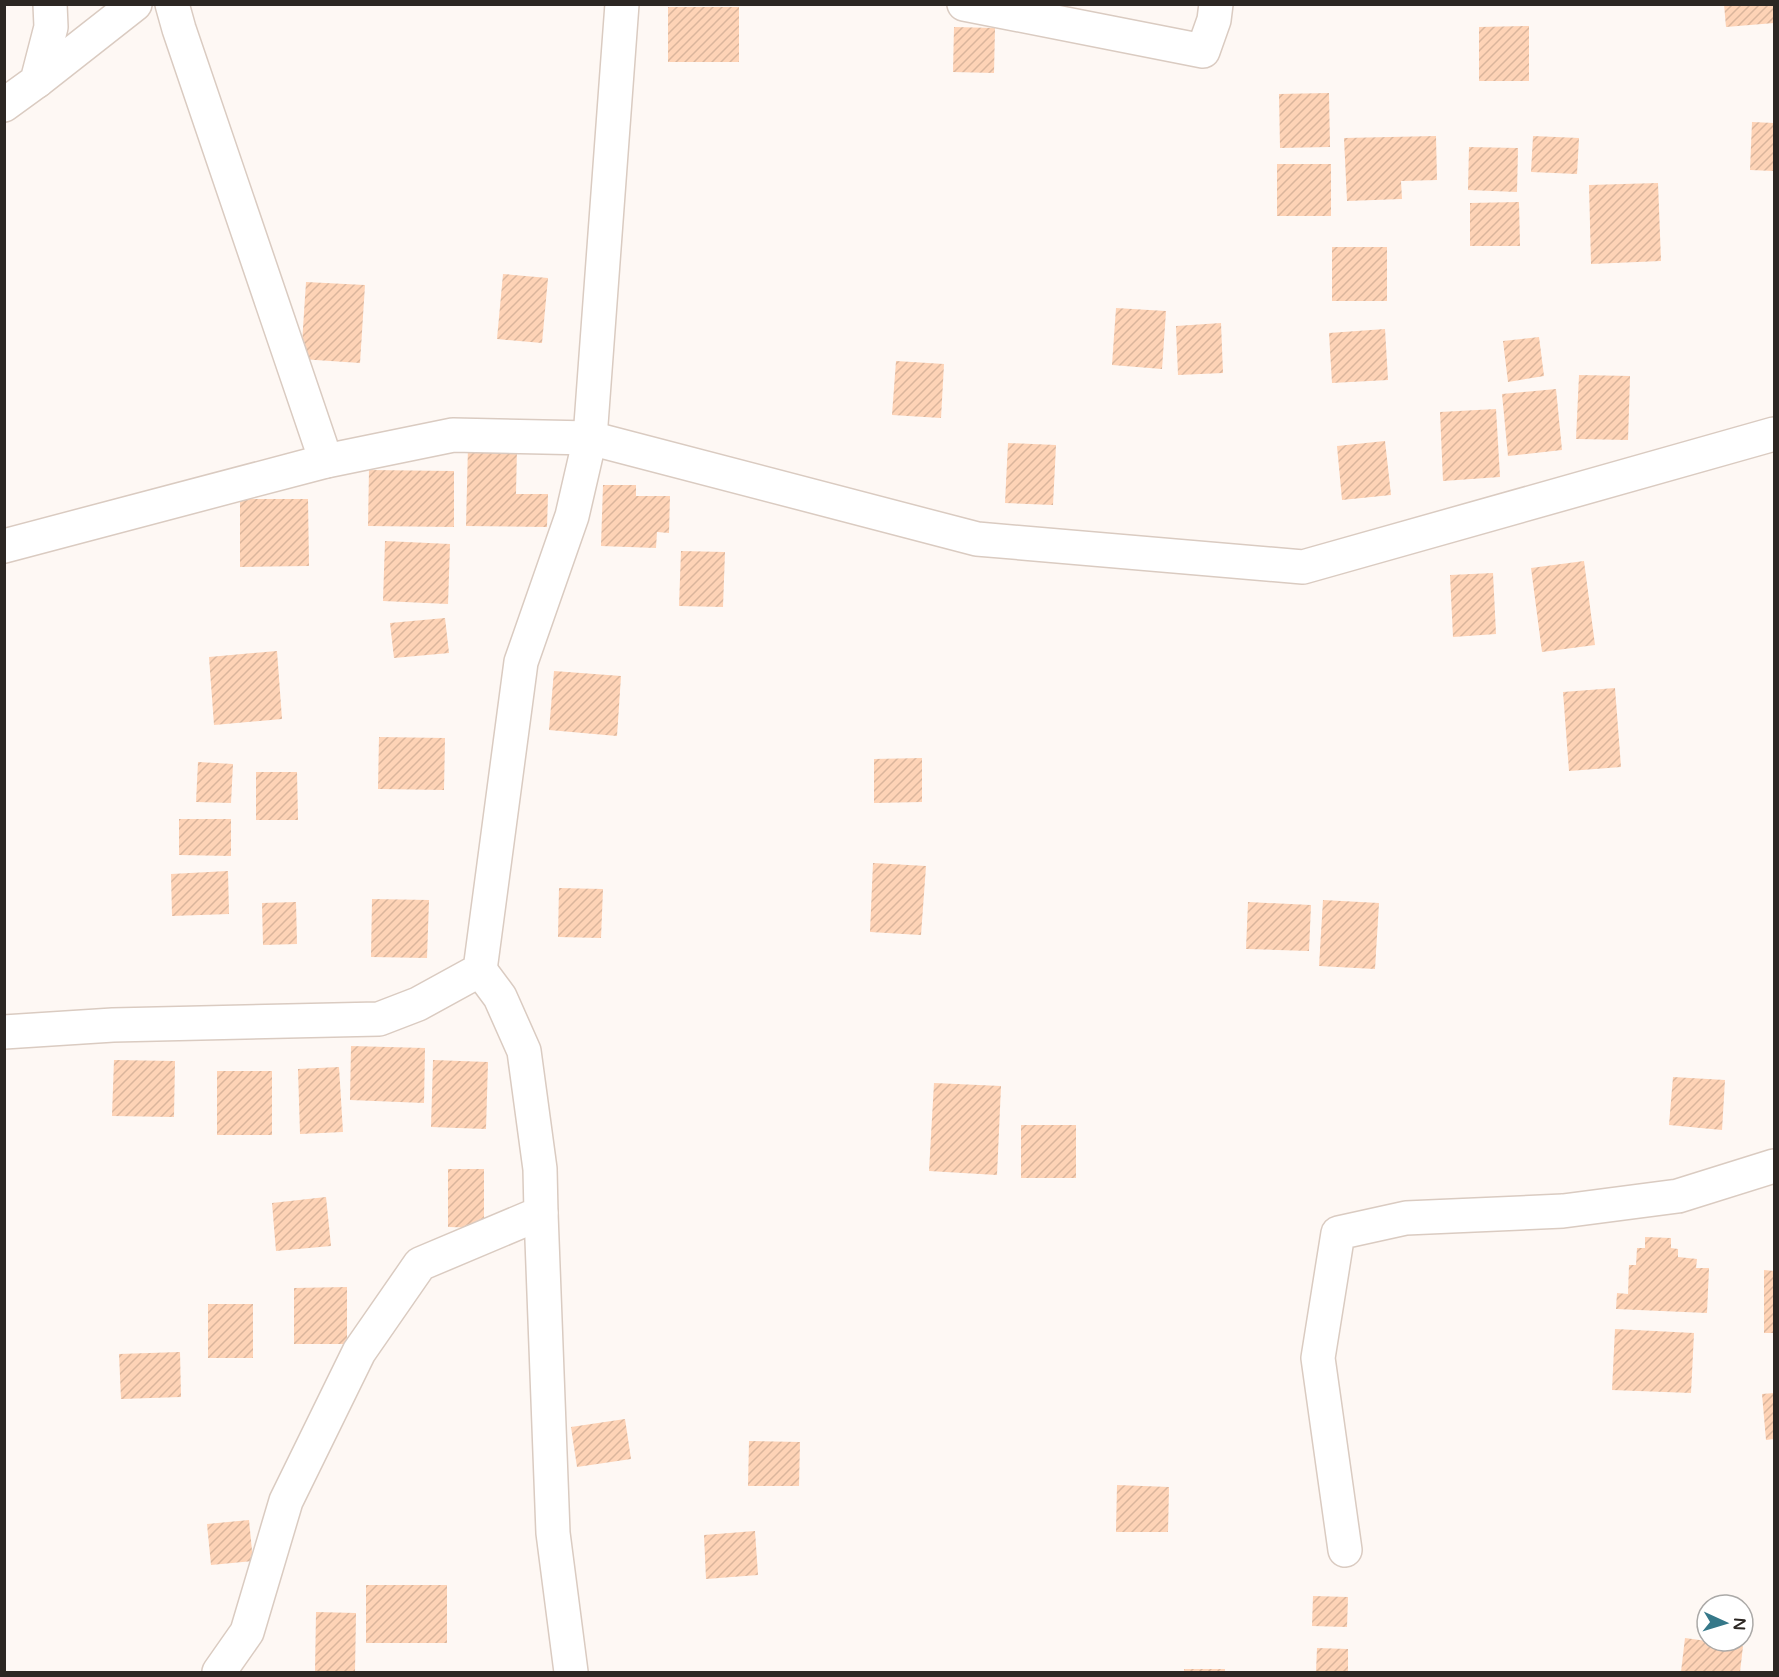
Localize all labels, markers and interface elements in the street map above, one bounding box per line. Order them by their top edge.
north arrow [1695,1593,1755,1653]
text: N [1729,1617,1749,1631]

